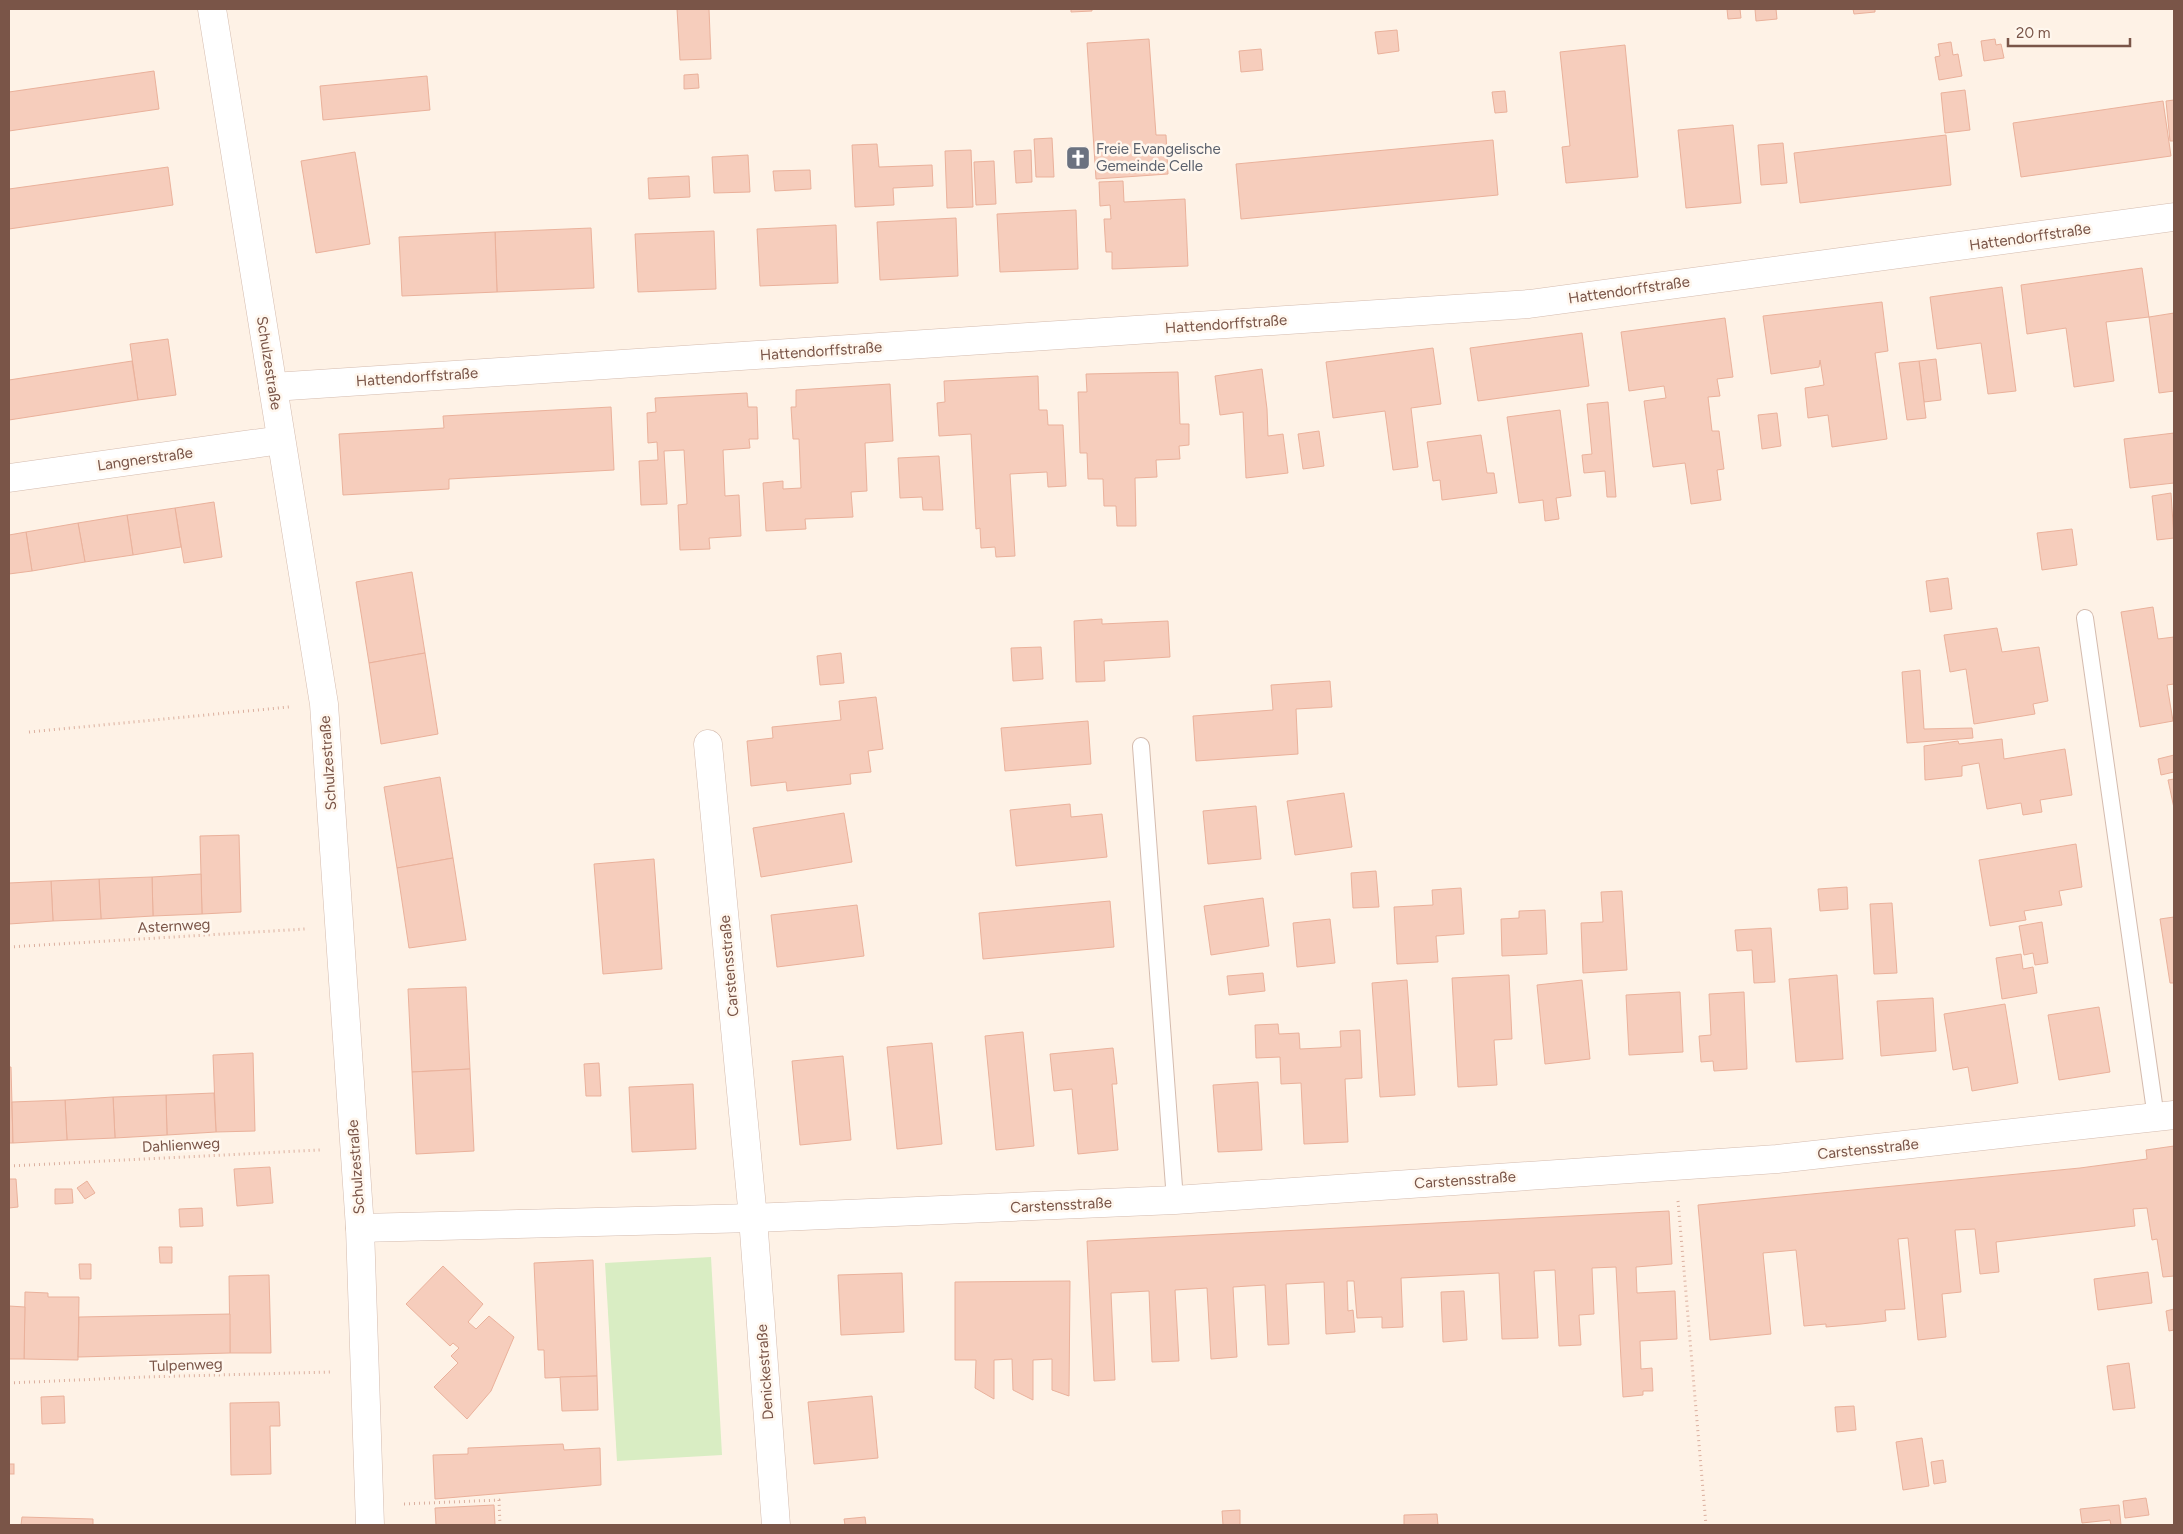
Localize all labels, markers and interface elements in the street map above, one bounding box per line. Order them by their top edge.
scale bar [2008,15,2130,47]
text: 20 m [2016,24,2050,42]
place label: Freie Evangelische Gemeinde Celle [1096,140,1221,175]
church icon: Freie Evangelische Gemeinde Celle [1065,145,1091,171]
street label: Hattendorffstraße [1968,220,2092,254]
street label: Hattendorffstraße [1567,273,1691,307]
street label: Hattendorffstraße [1164,311,1288,337]
street label: Schulzestraße [253,315,285,411]
street label: Hattendorffstraße [759,338,883,364]
street label: Hattendorffstraße [355,364,479,390]
street label: Langnerstraße [96,443,194,475]
street label: Schulzestraße [316,715,340,811]
street label: Asternweg [137,915,211,937]
street label: Carstensstraße [716,915,742,1017]
street label: Schulzestraße [344,1119,368,1215]
street label: Dahlienweg [142,1134,220,1156]
street label: Carstensstraße [1816,1135,1920,1163]
street label: Carstensstraße [1414,1167,1516,1193]
street label: Carstensstraße [1010,1193,1112,1217]
street label: Denickestraße [753,1324,777,1420]
street label: Tulpenweg [149,1355,223,1375]

